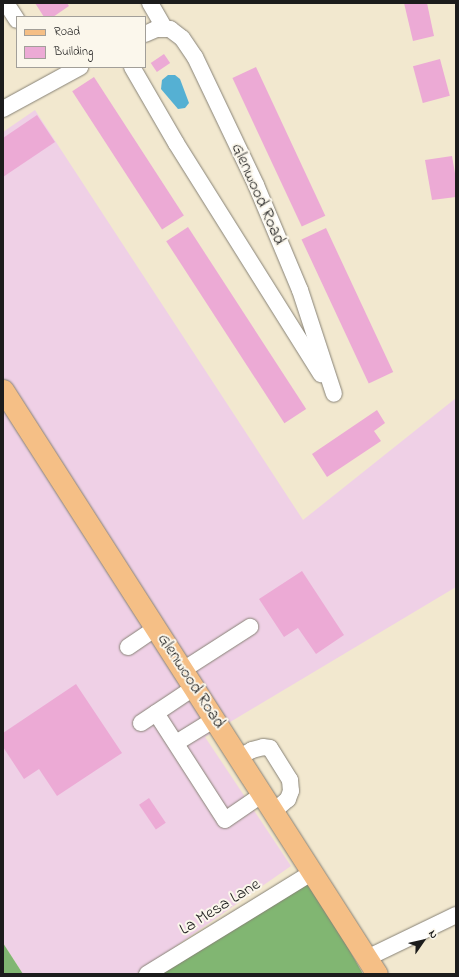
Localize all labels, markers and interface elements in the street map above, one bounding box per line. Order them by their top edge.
legend [16,16,146,68]
text: Road [54,23,80,41]
text: Building [54,43,93,61]
street label: Glenwood Road [227,140,289,248]
street label: Glenwood Road [153,630,229,732]
street label: La Mesa Lane [176,874,264,940]
north arrow [403,921,443,961]
text: N [424,927,442,942]

